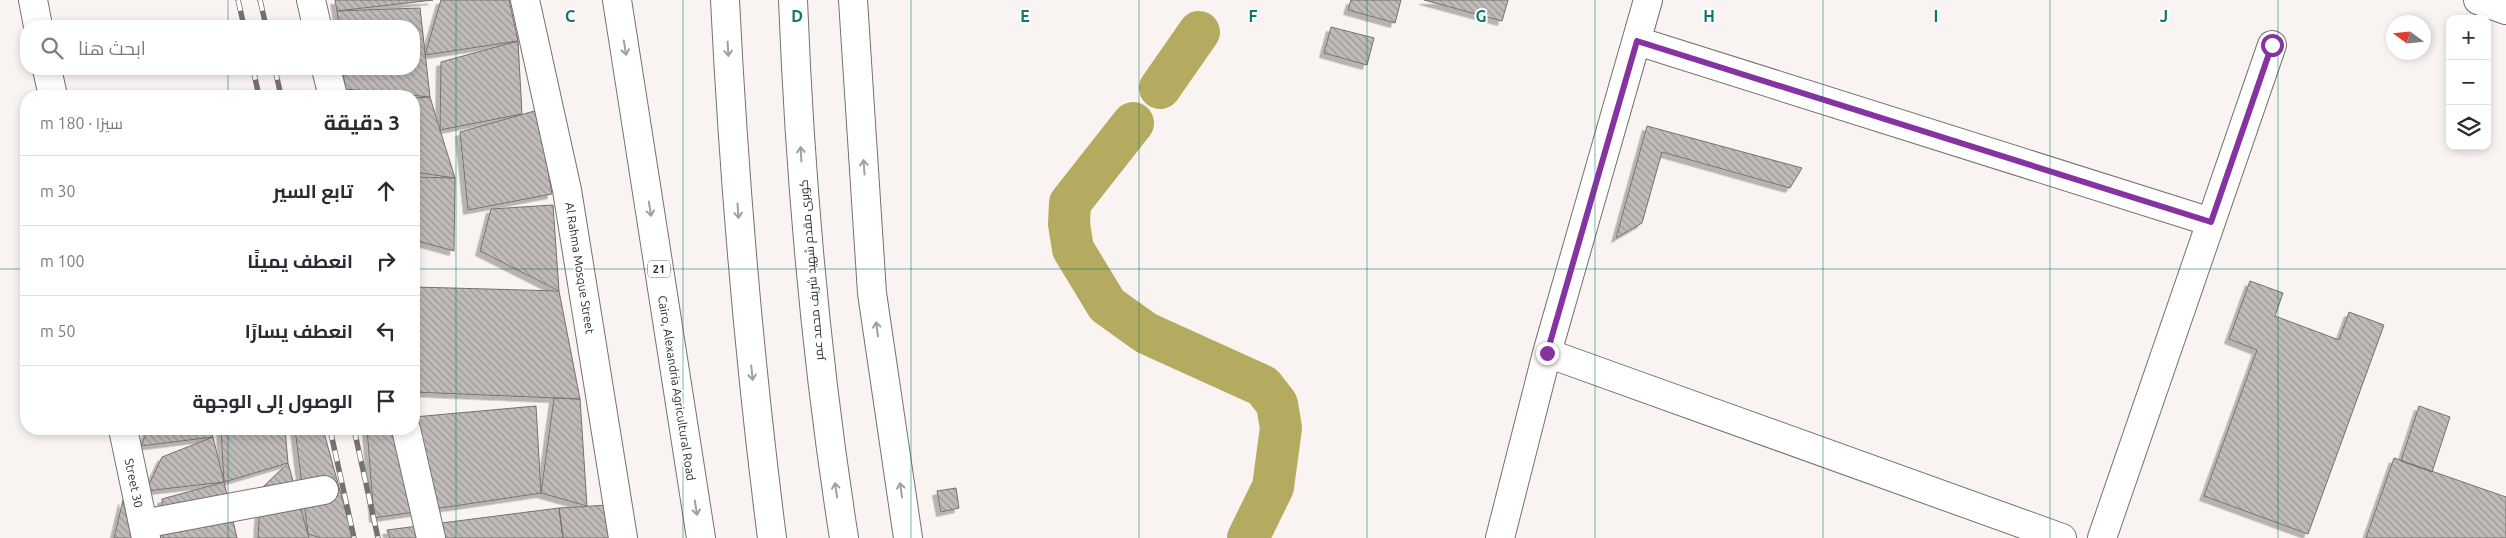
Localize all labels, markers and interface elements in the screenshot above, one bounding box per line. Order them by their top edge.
text: C [565,7,575,25]
text: D [791,7,803,25]
text: E [1020,7,1030,25]
text: F [1249,7,1258,25]
text: G [1475,7,1487,25]
text: H [1703,7,1715,25]
text: I [1934,7,1938,25]
text: J [2160,7,2168,25]
north arrow [2386,15,2431,60]
map controls [2446,15,2491,150]
button: + [2446,15,2491,60]
search box [20,20,420,75]
icon: search [38,34,66,62]
route start [2261,34,2284,57]
text: ابحث هنا [78,37,146,59]
one-way arrow [620,40,630,56]
one-way arrow [723,40,732,56]
button: − [2446,60,2491,105]
button: layers [2446,105,2491,150]
text: 3 دقيقة [324,110,400,134]
text: سيرًا · 180 m [40,114,123,132]
one-way arrow [796,147,805,163]
one-way arrow [859,159,868,175]
icon: ahead [372,177,400,205]
street label: كوبرى مقدم شهيد شريف محمد عمر [797,179,827,362]
text: تابع السير [273,180,353,202]
text: 30 m [40,182,76,200]
one-way arrow [645,200,655,216]
street label: Al Rahma Mosque Street [563,201,597,335]
one-way arrow [733,203,742,219]
icon: right [372,247,400,275]
text: انعطف يمينًا [247,250,353,272]
text: 100 m [40,252,85,270]
road number: 21 [648,260,670,278]
street label: Cairo, Alexandria Agricultural Road [656,295,698,481]
icon: left [372,317,400,345]
text: انعطف يسارًا [245,320,353,342]
one-way arrow [872,321,882,337]
text: 50 m [40,322,76,340]
route end [1536,342,1559,365]
one-way arrow [747,364,757,380]
icon: arrive [372,387,400,415]
text: الوصول إلى الوجهة [193,390,353,412]
street label: Street 30 [122,457,146,509]
one-way arrow [831,482,841,498]
one-way arrow [895,482,905,498]
one-way arrow [691,499,701,515]

